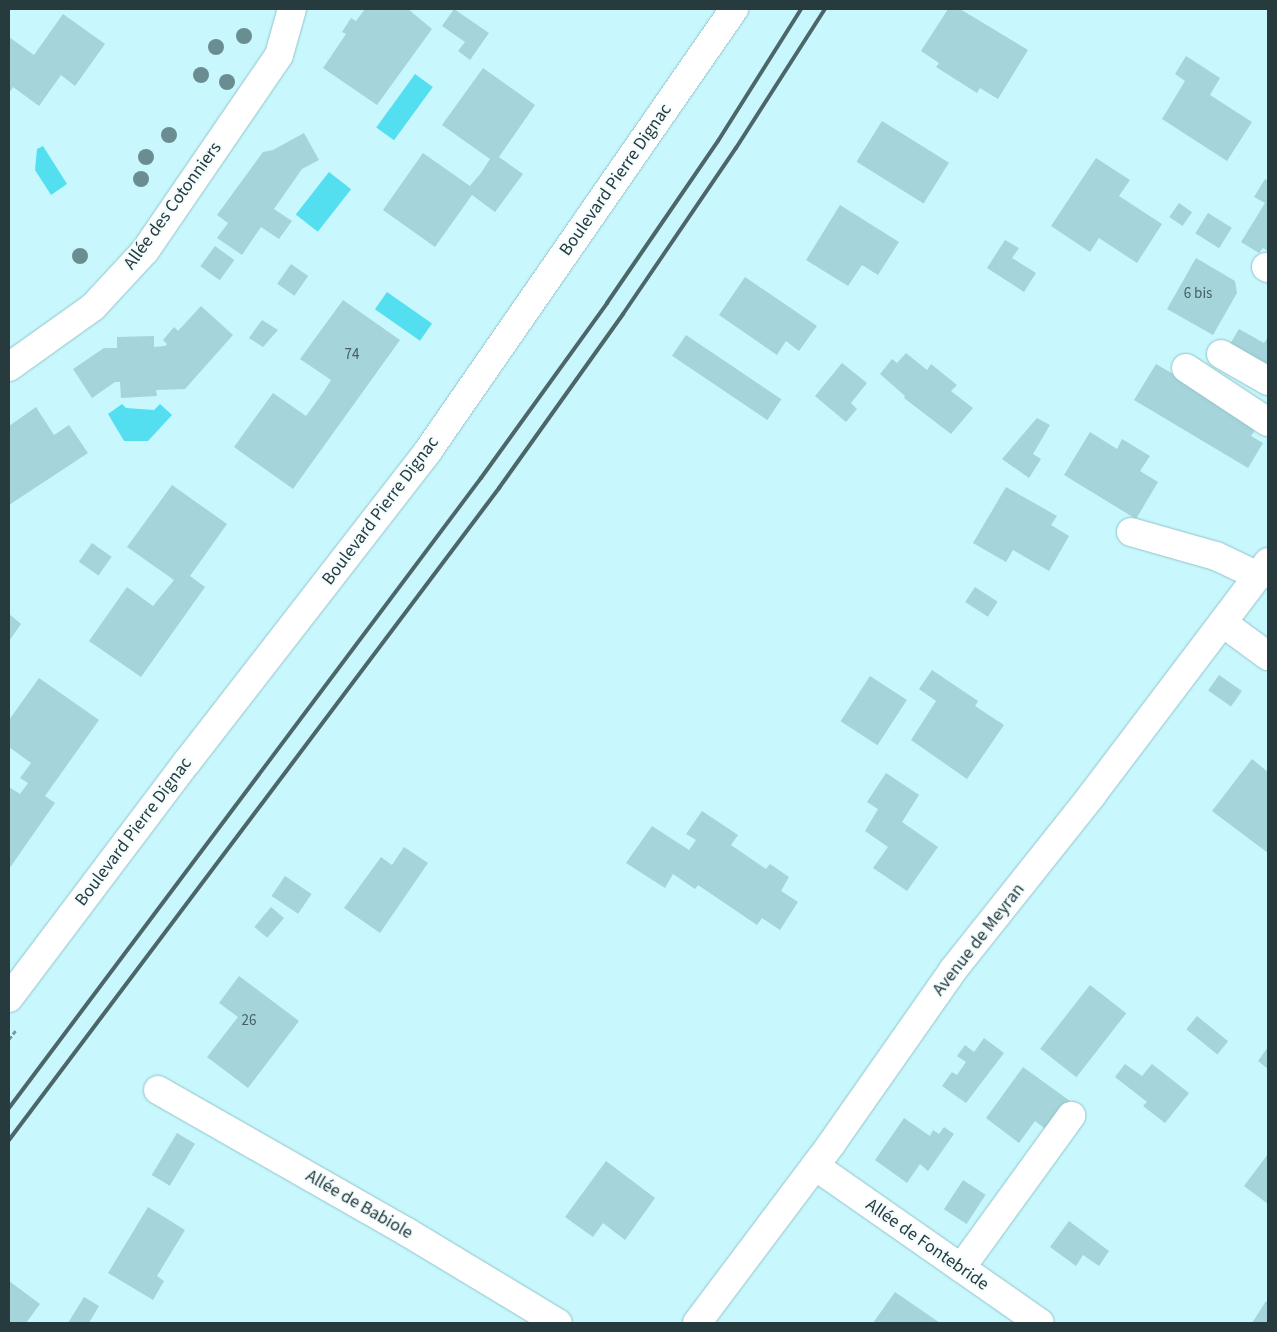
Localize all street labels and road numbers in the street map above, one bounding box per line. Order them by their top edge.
street label: Boulevard Pierre Dignac [555,100,677,260]
street label: Allée des Cotonniers [119,138,227,274]
street label: Boulevard Pierre Dignac [318,432,444,590]
street label: Boulevard Pierre Dignac [71,753,197,911]
street label: Avenue de Meyran [928,879,1030,1001]
street label: Allée de Babiole [302,1166,416,1244]
street label: Allée de Fontebride [861,1194,993,1296]

